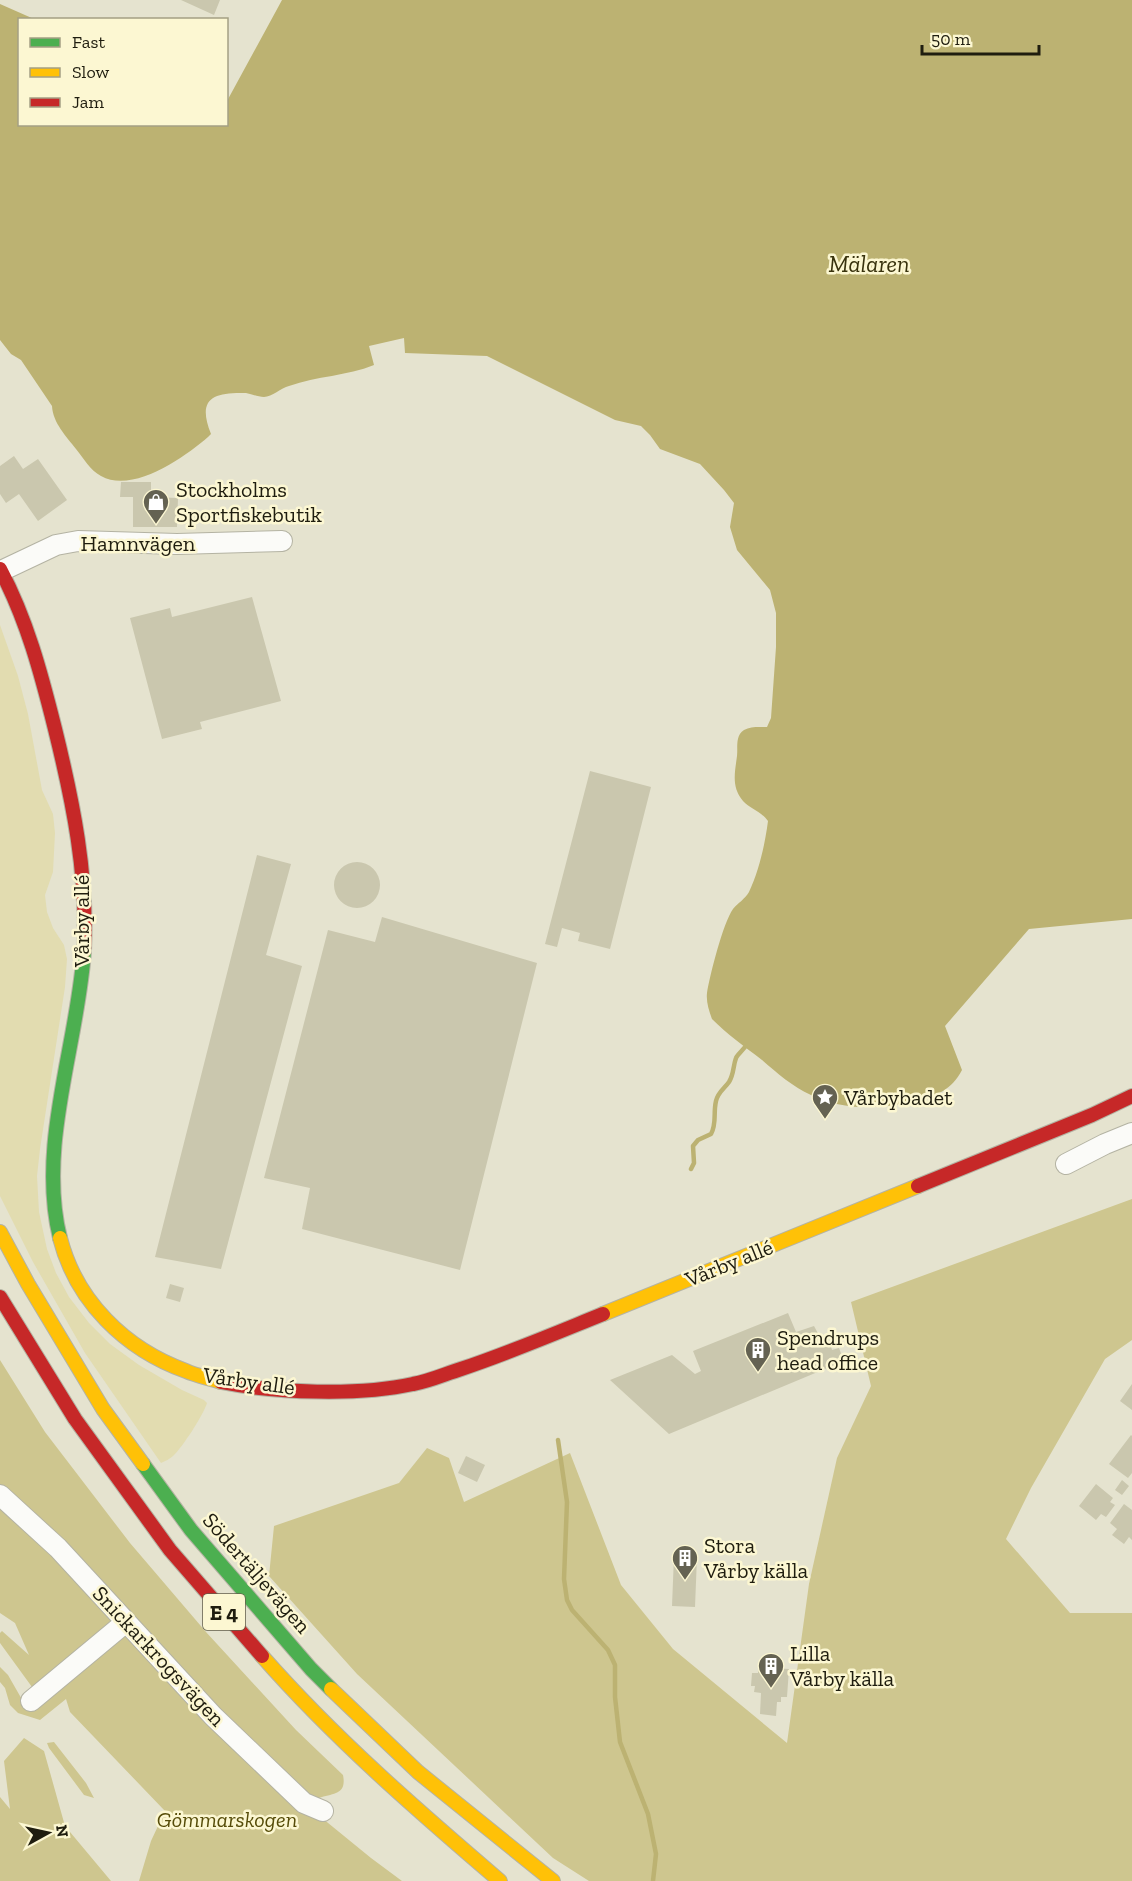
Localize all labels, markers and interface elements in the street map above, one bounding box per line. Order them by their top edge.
legend [18,18,228,126]
scale bar [922,18,1039,56]
text: 50 m [931,28,971,50]
text: Fast [72,31,105,53]
text: Slow [72,61,109,83]
text: Jam [72,91,104,113]
water label: Mälaren [828,249,910,278]
place label: Stockholms Sportfiskebutik [176,476,322,528]
shop icon: Stockholms Sportfiskebutik [141,487,171,525]
street label: Hamnvägen [81,530,196,557]
street label: Vårby allé [68,875,95,968]
place icon: Vårbybadet [810,1082,840,1120]
place label: Vårbybadet [843,1084,953,1111]
street label: Vårby allé [680,1233,777,1293]
place label: Spendrups head office [777,1324,879,1376]
building icon: Spendrups head office [743,1335,773,1373]
street label: Vårby allé [200,1361,297,1401]
street label: Södertäljevägen [197,1507,317,1639]
place label: Stora Vårby källa [703,1532,809,1584]
building icon: Stora Vårby källa [670,1543,700,1581]
street label: Snickarkrogsvägen [87,1580,231,1732]
road number: E 4 [203,1594,245,1630]
place label: Lilla Vårby källa [789,1640,895,1692]
building icon: Lilla Vårby källa [756,1651,786,1689]
north arrow [18,1803,78,1863]
park label: Gömmarskogen [157,1806,297,1833]
text: N [52,1824,73,1838]

